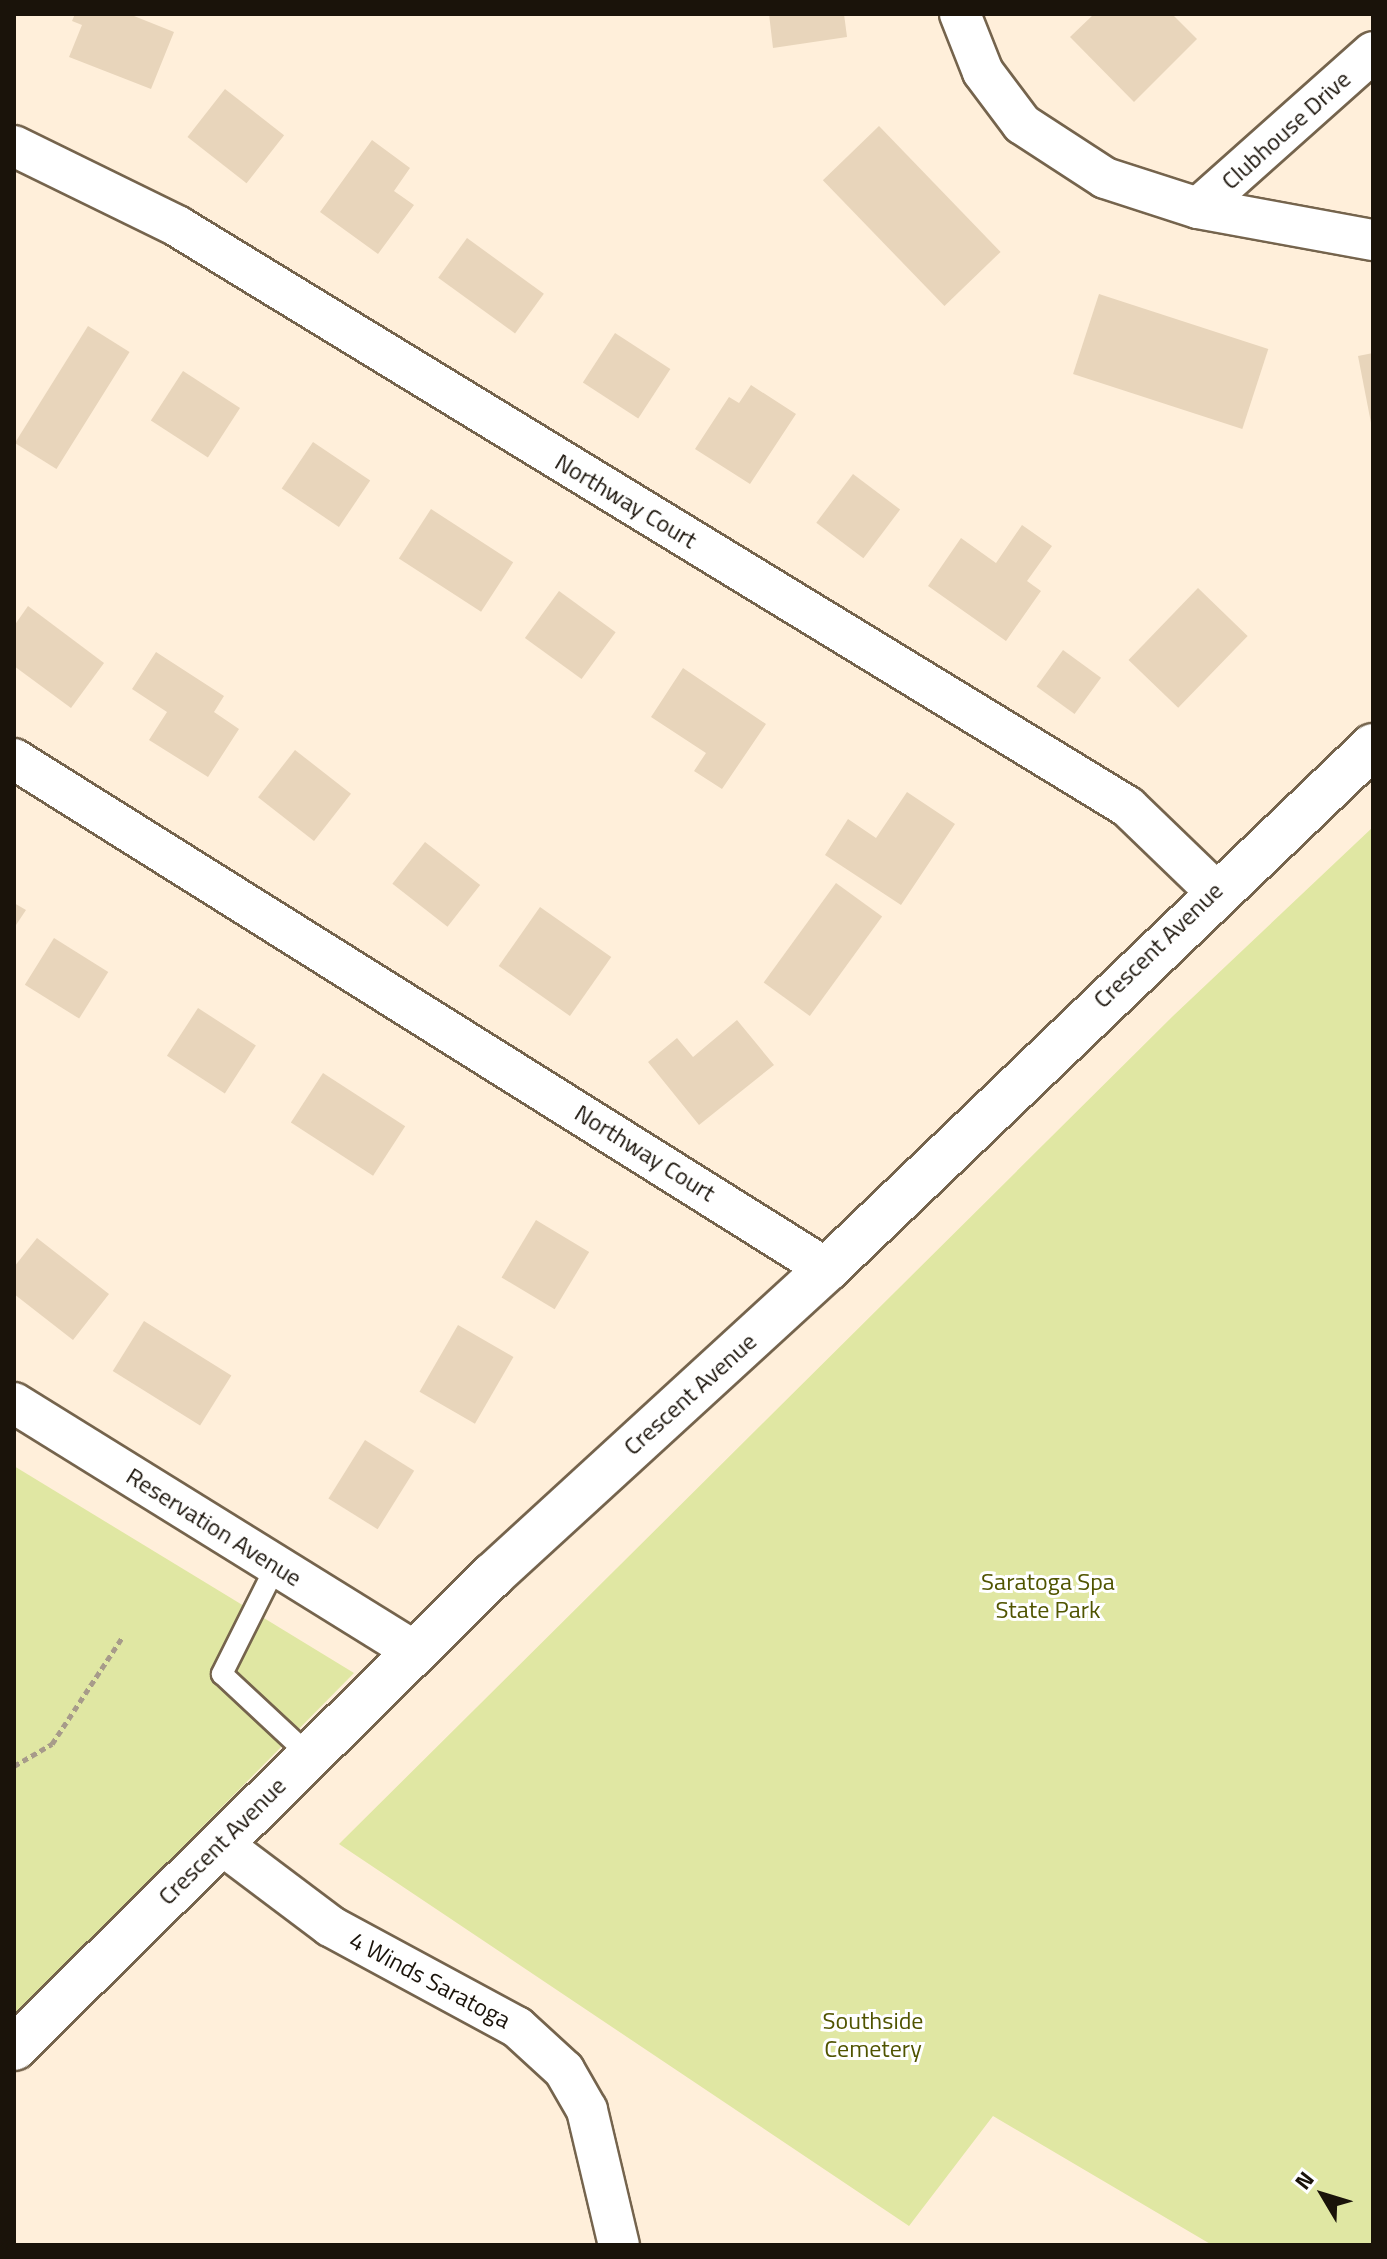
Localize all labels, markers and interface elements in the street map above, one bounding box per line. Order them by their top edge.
street label: Clubhouse Drive [1216,65,1356,195]
street label: Northway Court [550,447,702,555]
street label: Crescent Avenue [1087,876,1229,1014]
street label: Northway Court [569,1098,721,1208]
street label: Crescent Avenue [618,1327,762,1461]
street label: Reservation Avenue [121,1461,307,1593]
park label: Saratoga Spa State Park [981,1568,1115,1624]
street label: Crescent Avenue [152,1771,292,1911]
street label: 4 Winds Saratoga [345,1925,515,2035]
park label: Southside Cemetery [823,2007,923,2063]
north arrow [1283,2155,1363,2235]
text: N [1286,2164,1322,2197]

